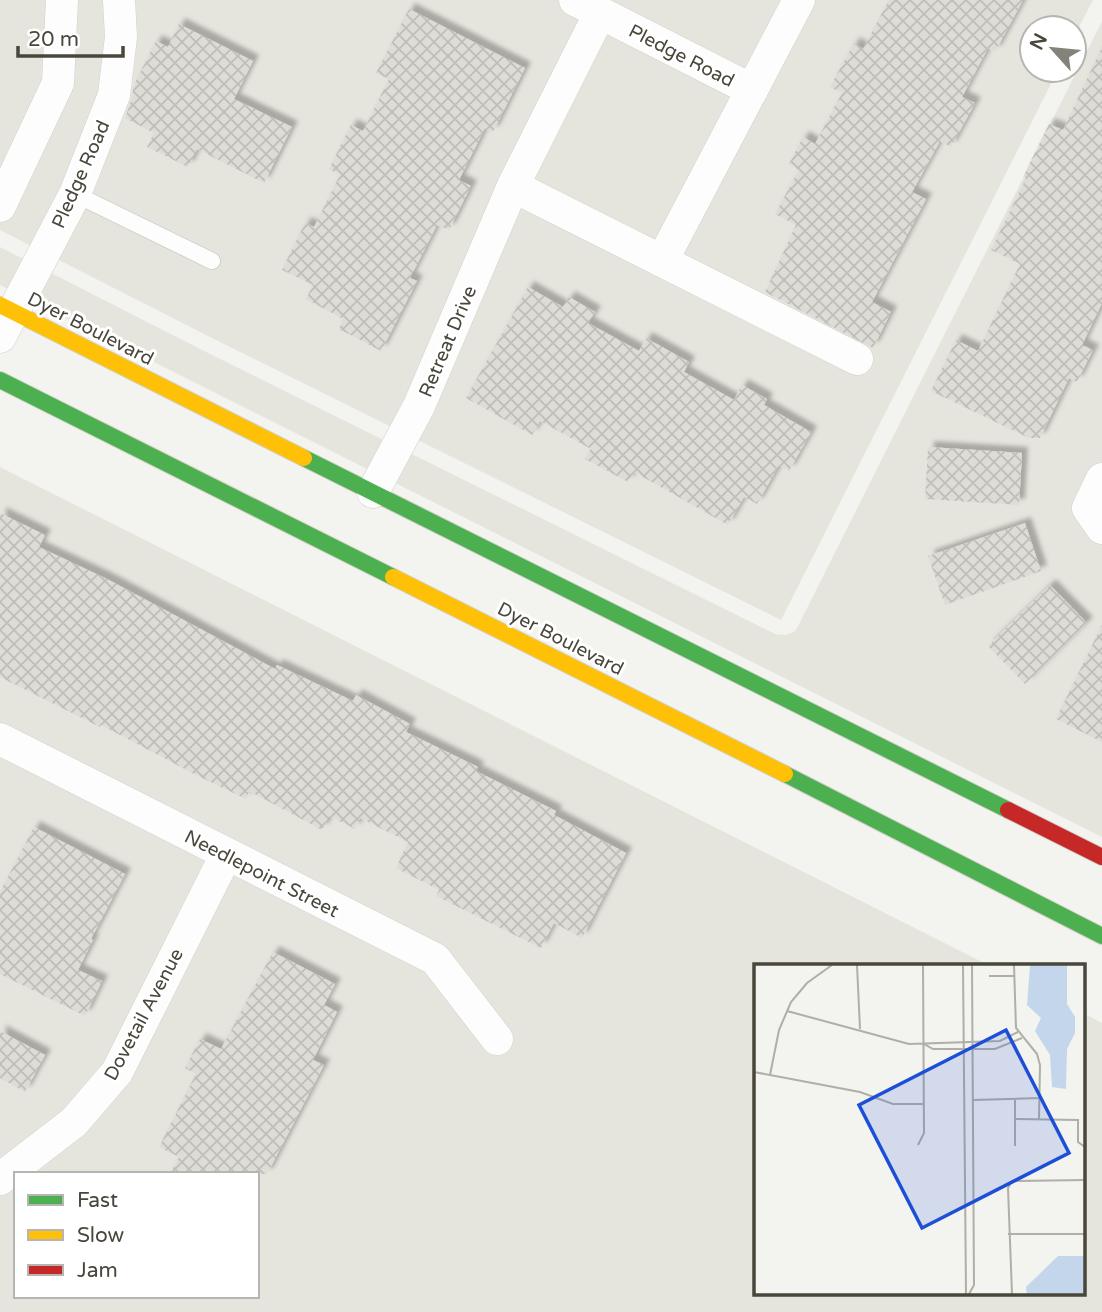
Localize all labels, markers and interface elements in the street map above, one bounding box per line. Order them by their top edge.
scale bar [18,14,122,58]
north arrow [1018,14,1088,84]
street label: Pledge Road [625,20,738,92]
text: 20 m [28,27,79,52]
text: N [1025,30,1052,54]
street label: Pledge Road [47,117,114,232]
street label: Retreat Drive [415,282,481,400]
street label: Dyer Boulevard [24,288,157,370]
street label: Dyer Boulevard [494,598,627,680]
street label: Needlepoint Street [181,825,342,922]
street label: Dovetail Avenue [100,945,188,1084]
inset map [754,964,1084,1294]
legend [14,1172,259,1298]
text: Fast [77,1188,118,1213]
text: Slow [77,1223,125,1248]
text: Jam [77,1258,118,1283]

